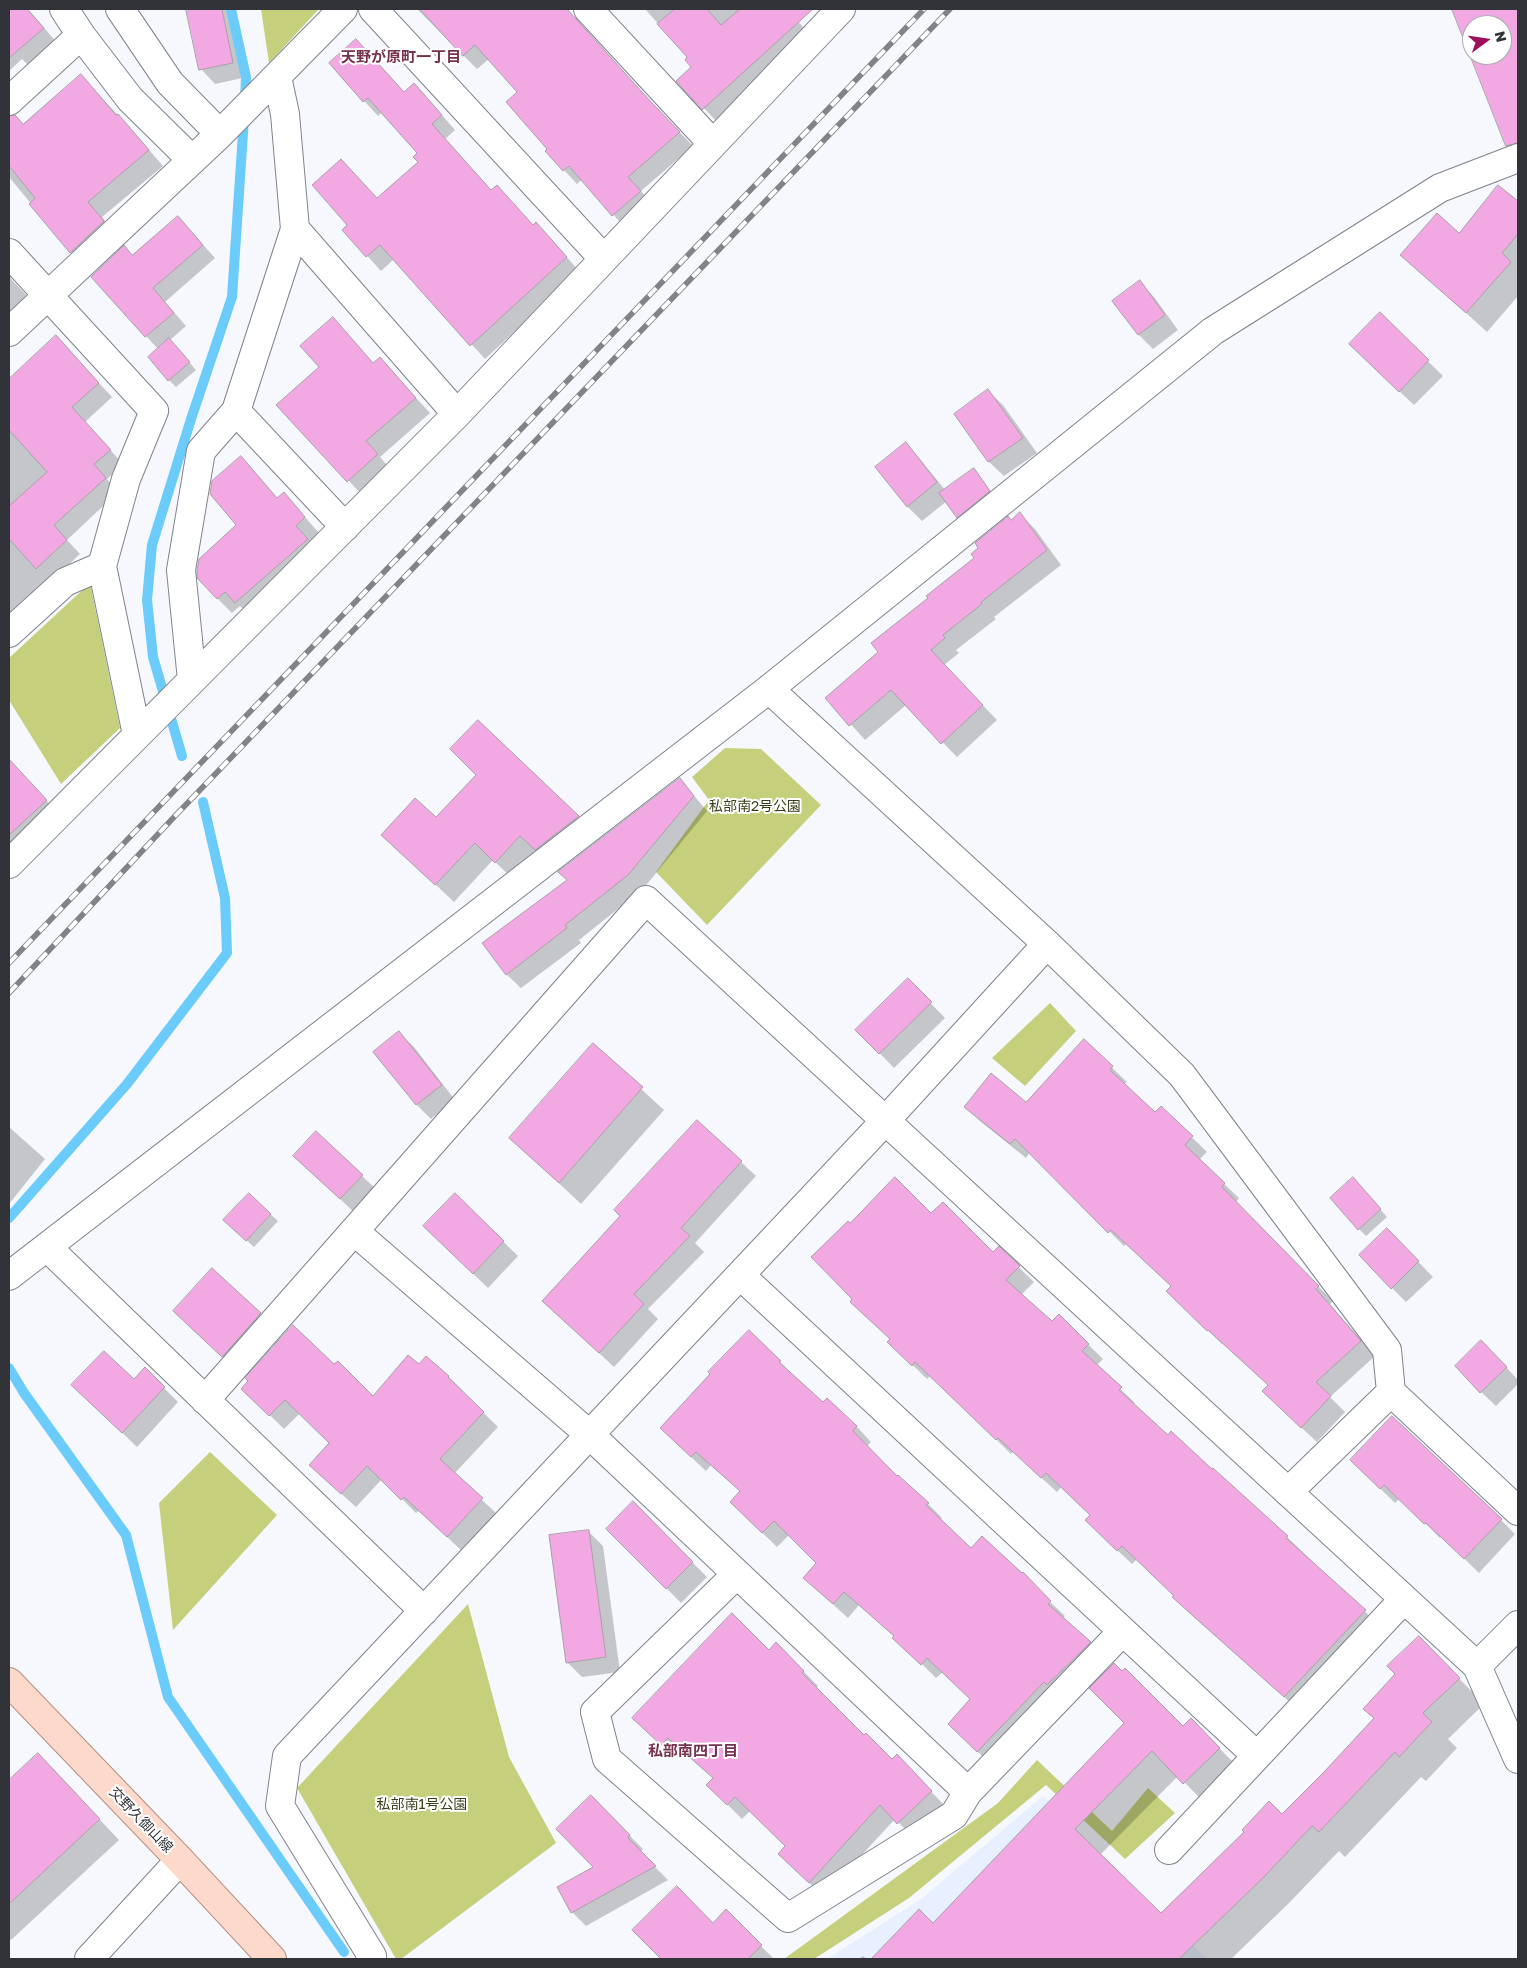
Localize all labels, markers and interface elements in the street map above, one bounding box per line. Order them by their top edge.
north arrow [1462,15,1512,65]
text: N [1492,29,1511,44]
district label: 天野が原町一丁目 [341,48,461,66]
park label: 私部南2号公園 [709,799,801,815]
district label: 私部南四丁目 [648,1742,738,1760]
street label: 交野久御山線 [106,1784,176,1856]
park label: 私部南1号公園 [377,1797,467,1813]

